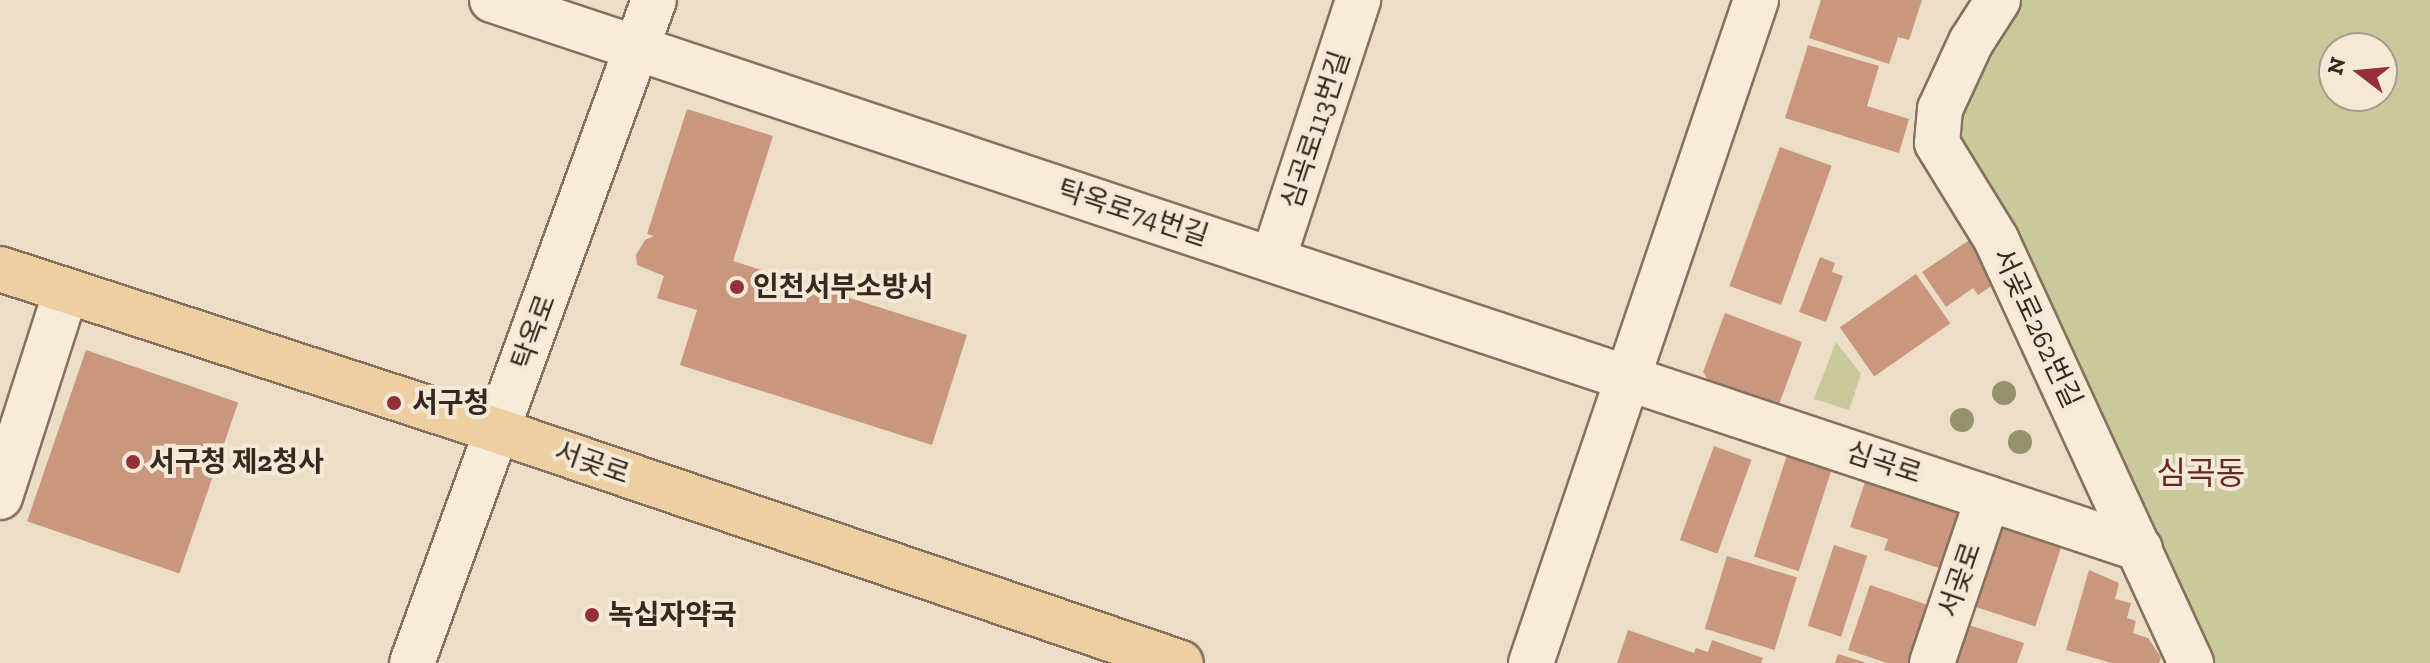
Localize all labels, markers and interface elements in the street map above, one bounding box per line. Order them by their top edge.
north arrow [2318,32,2398,112]
street label: 심곡로113번길 [1275,47,1357,213]
text: N [2321,54,2352,78]
street label: 탁옥로74번길 [1053,173,1213,253]
street label: 서곶로262번길 [1985,243,2089,413]
place label: 인천서부소방서 [753,270,933,304]
marker: 인천서부소방서 [728,278,746,296]
street label: 탁옥로 [505,290,563,374]
place label: 서구청 [412,386,489,420]
marker: 서구청 [383,392,405,414]
street label: 서곶로 [550,435,634,491]
street label: 심곡로 [1842,435,1926,491]
place label: 서구청 제2청사 [149,445,324,479]
marker: 서구청 제2청사 [124,453,142,471]
district label: 심곡동 [2157,454,2245,492]
street label: 서곶로 [1932,538,1988,622]
place label: 녹십자약국 [608,598,737,632]
marker: 녹십자약국 [583,606,601,624]

